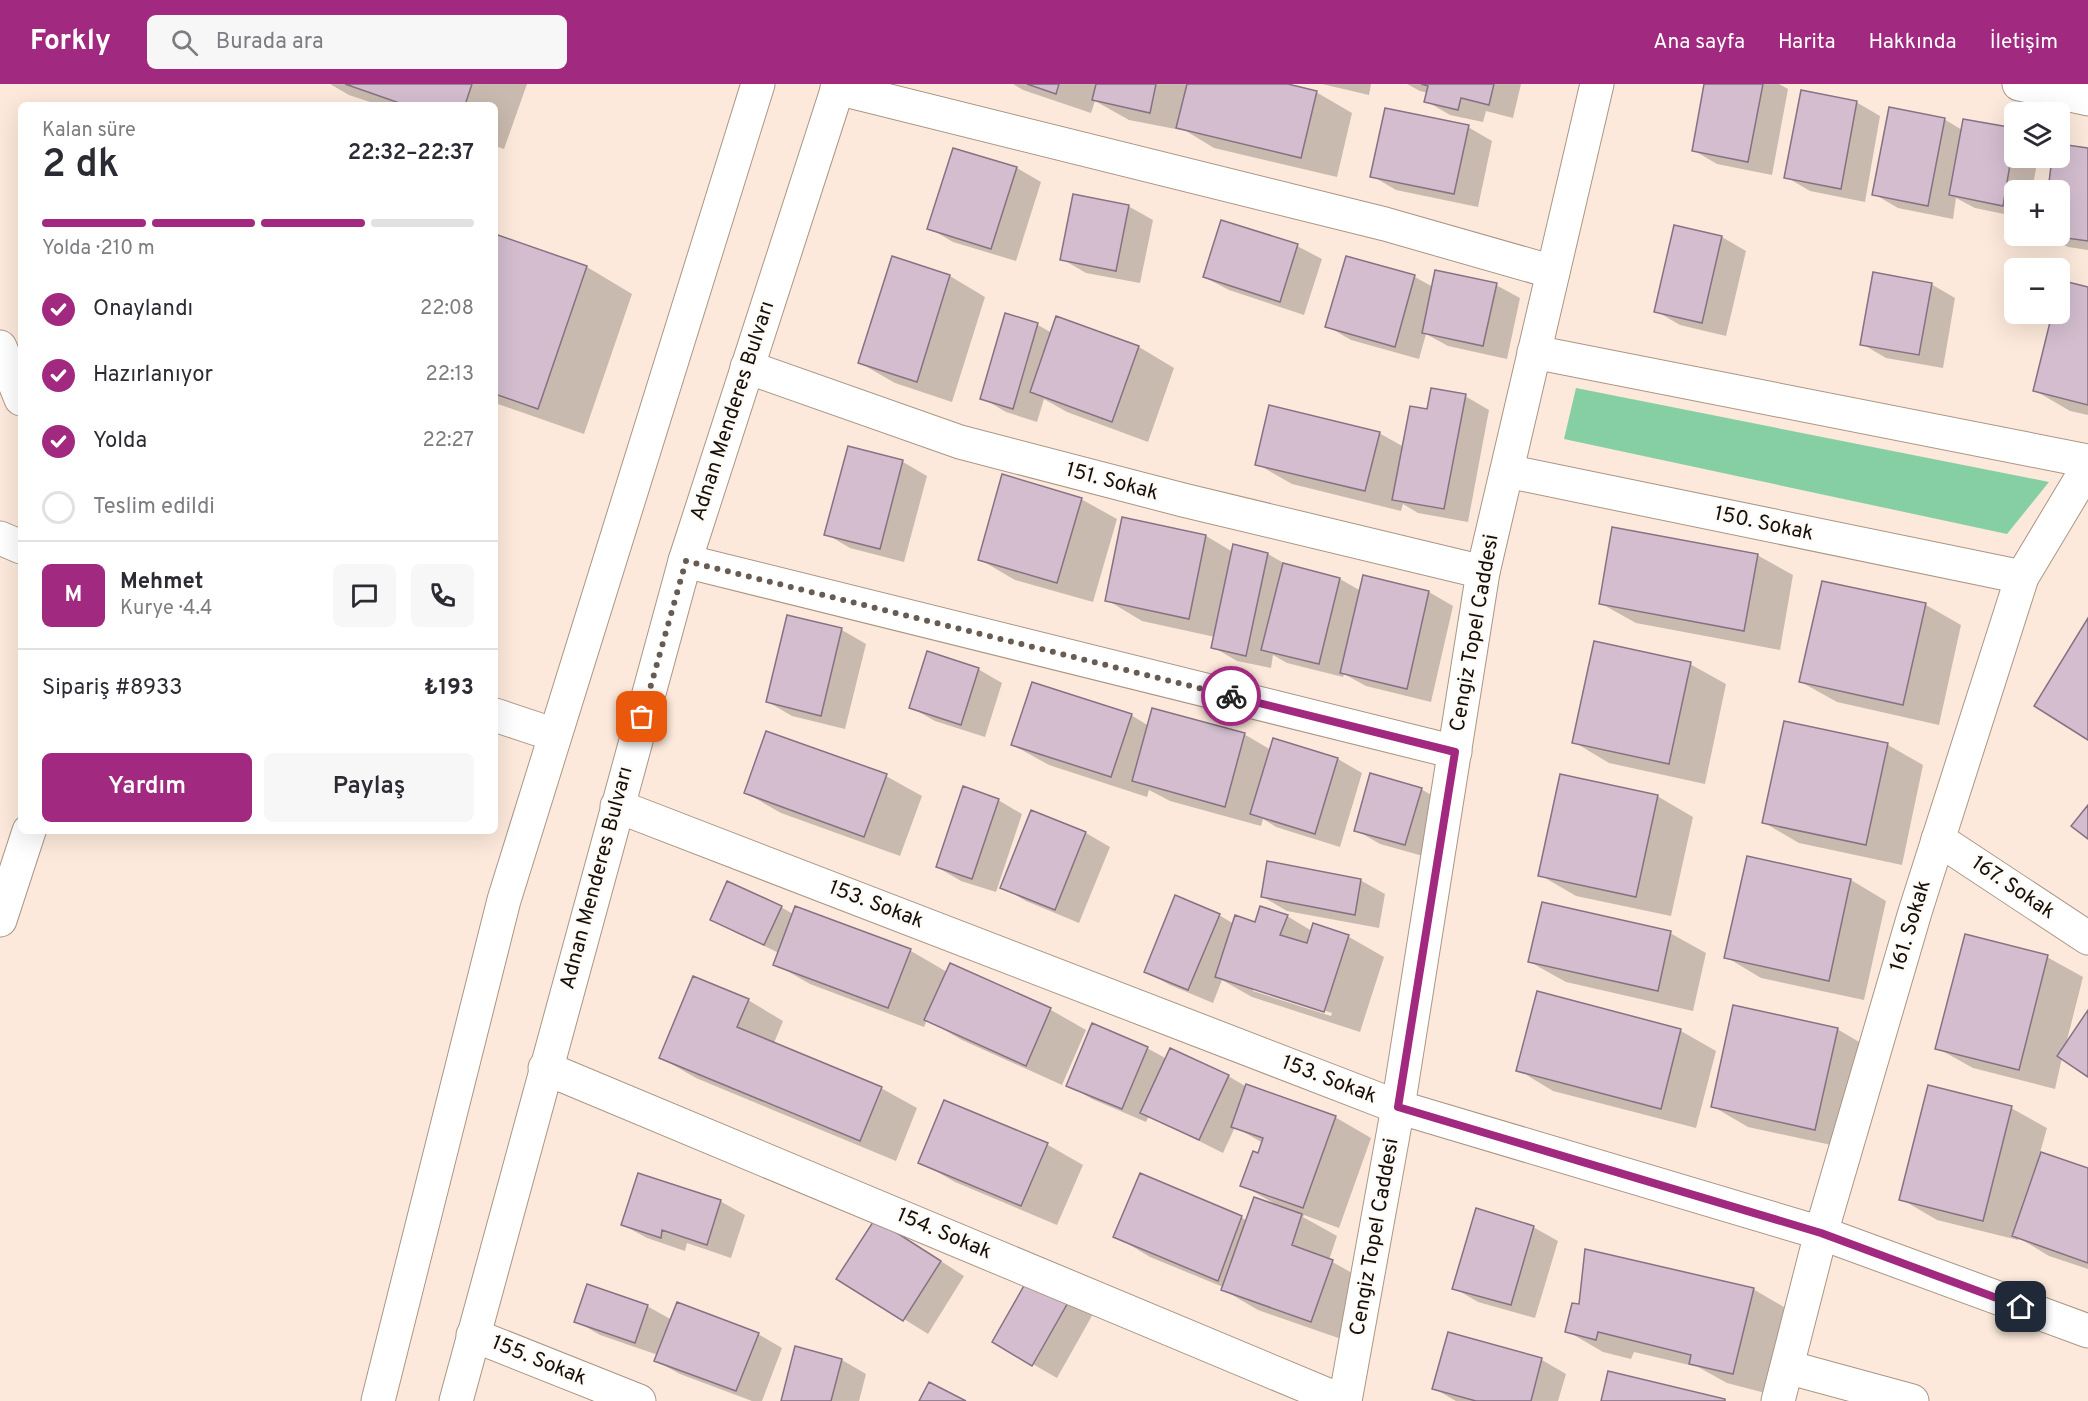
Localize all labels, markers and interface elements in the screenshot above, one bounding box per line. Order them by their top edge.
search box [147,15,567,69]
text: Forkly [30,24,111,60]
icon: search [168,26,201,59]
text: Burada ara [216,29,324,56]
text: Ana sayfa [1653,29,1745,56]
text: Harita [1778,29,1836,56]
text: Hakkında [1869,29,1957,56]
text: İletişim [1990,29,2058,56]
map controls [2004,102,2070,324]
button: layers [2004,102,2070,168]
text: Kalan süre [42,118,136,144]
text: 22:32–22:37 [348,140,474,167]
text: 2 dk [42,142,119,191]
button: + [2004,180,2070,246]
text: Yolda · 210 m [42,236,155,262]
button: − [2004,258,2070,324]
icon: check [42,293,75,326]
text: Onaylandı [93,296,193,323]
text: 22:08 [420,296,474,322]
street label: Adnan Menderes Bulvarı [685,298,781,524]
icon: check [42,359,75,392]
text: Hazırlanıyor [93,362,213,389]
text: 22:13 [426,362,474,388]
icon: check [42,425,75,458]
text: Yolda [93,428,147,455]
text: 22:27 [423,428,474,454]
street label: 151. Sokak [1063,457,1161,507]
text: Teslim edildi [93,494,215,521]
street label: 150. Sokak [1712,500,1816,548]
street label: Cengiz Topel Caddesi [1444,532,1506,734]
button: chat [333,564,396,627]
button: phone [411,564,474,627]
text: Mehmet [120,569,203,596]
text: M [65,582,82,609]
text: Kurye · 4.4 [120,596,212,622]
courier [1201,666,1261,726]
text: Sipariş #8933 [42,675,183,702]
text: ₺193 [424,675,474,702]
icon: bike [1215,680,1248,713]
pin [616,691,667,742]
icon: bag [625,700,658,733]
button: Yardım [42,753,252,822]
button: Paylaş [264,753,474,822]
street label: Adnan Menderes Bulvarı [554,764,640,992]
street label: 167. Sokak [1966,850,2060,926]
street label: 153. Sokak [825,875,927,935]
street label: 161. Sokak [1884,877,1938,975]
street label: 153. Sokak [1278,1050,1380,1110]
street label: Cengiz Topel Caddesi [1344,1136,1406,1338]
street label: 154. Sokak [892,1202,996,1266]
pin [1995,1281,2046,1332]
icon: home [2004,1290,2037,1323]
street label: 155. Sokak [487,1330,591,1392]

